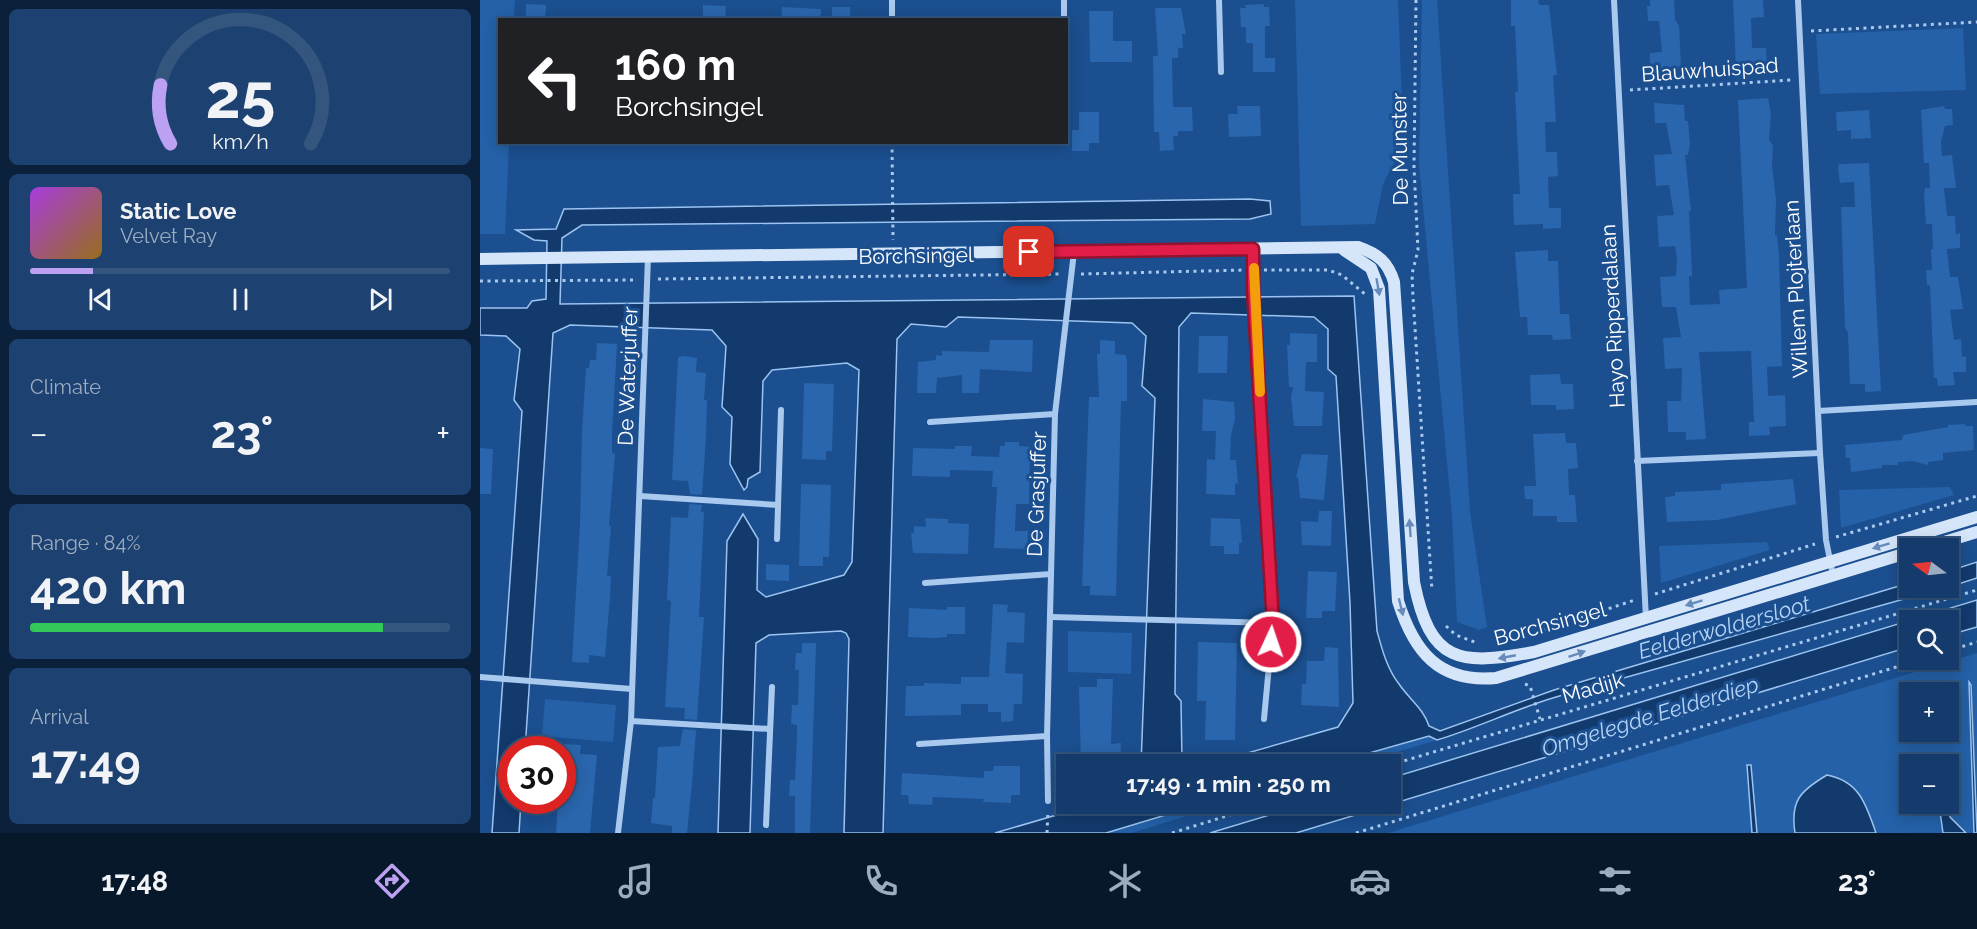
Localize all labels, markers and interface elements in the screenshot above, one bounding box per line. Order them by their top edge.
text: 160 m [615,41,736,90]
icon: left [516,42,594,120]
street label: Blauwhuispad [1640,52,1779,87]
text: 25 [205,59,275,133]
text: Borchsingel [615,91,763,122]
street label: De Munster [1386,92,1413,205]
text: km/h [212,129,268,154]
text: Static Love [120,198,237,224]
street label: Willem Plojterlaan [1778,199,1813,379]
street label: Hayo Ripperdalaan [1595,223,1630,409]
text: Velvet Ray [120,224,217,248]
pin [1003,226,1054,277]
icon: arrive [1012,235,1045,268]
street label: Borchsingel [858,242,974,269]
one-way arrow [1373,278,1382,297]
icon: previous [84,283,117,316]
icon: pause [224,283,257,316]
icon: next [364,283,397,316]
street label: De Waterjuffer [613,305,642,446]
text: Climate [30,375,101,399]
text: 23° [211,406,273,459]
text: − [30,414,48,453]
text: + [436,414,450,453]
street label: De Grasjuffer [1022,430,1051,557]
one-way arrow [1406,518,1415,537]
text: Range · 84% [30,531,141,555]
north arrow [1899,538,1959,598]
map controls [1899,538,1959,814]
one-way arrow [1872,542,1890,551]
text: 420 km [30,562,187,615]
water label: Eelderwoldersloot [1635,590,1814,664]
street label: Borchsingel [1491,596,1609,651]
one-way arrow [1396,598,1406,616]
one-way arrow [1685,599,1703,608]
position arrow [1239,610,1303,674]
button: search [1899,610,1959,670]
one-way arrow [1568,648,1586,658]
one-way arrow [1497,653,1516,662]
street label: Madijk [1559,667,1627,708]
water label: Omgelegde Eelderdiep [1538,671,1762,761]
button: + [1899,682,1959,742]
text: Arrival [30,705,89,729]
text: 17:49 [30,736,141,789]
speed limit sign: 30 [498,736,576,814]
button: − [1899,754,1959,814]
text: 17:49 · 1 min · 250 m [1126,771,1331,797]
icon: directions [371,860,413,902]
icon: music [615,860,657,902]
icon: phone [860,860,902,902]
icon: climate [1104,860,1146,902]
icon: car [1349,860,1391,902]
icon: filters [1594,860,1636,902]
text: 17:48 [101,866,168,897]
text: 23° [1838,866,1876,897]

